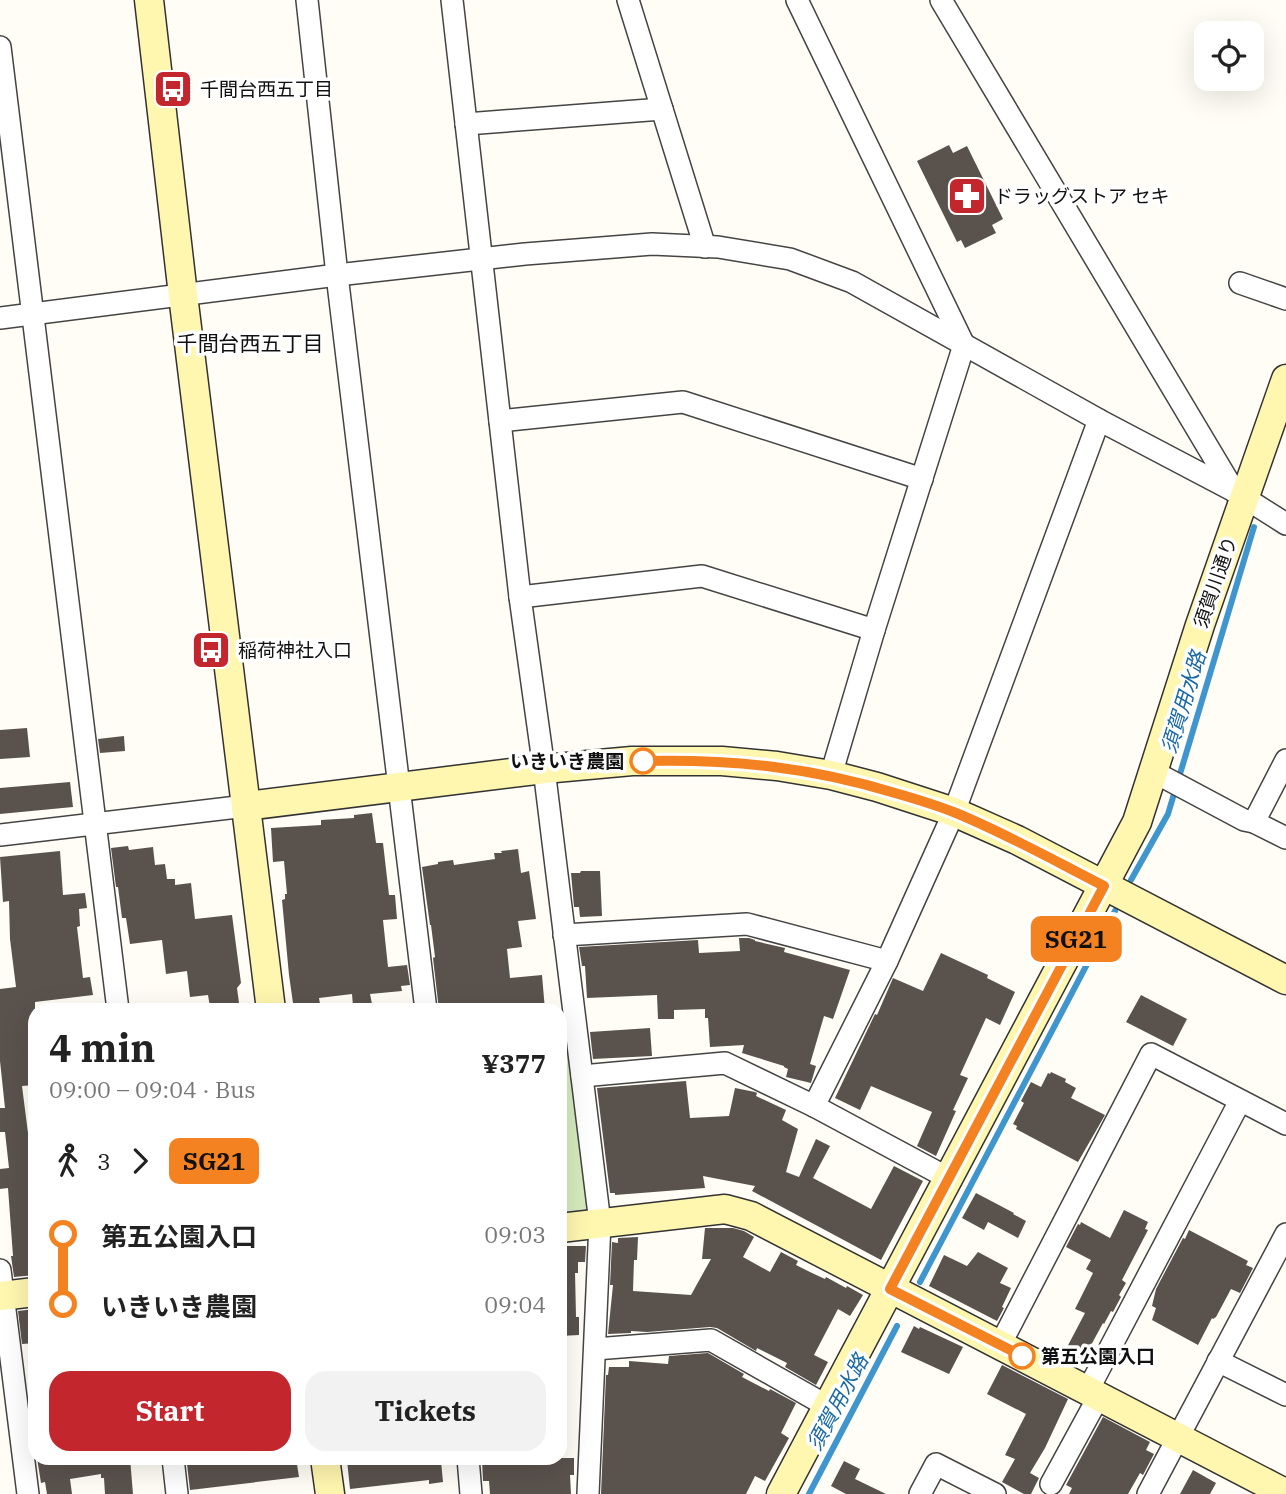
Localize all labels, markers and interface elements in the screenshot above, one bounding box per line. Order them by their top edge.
map controls [1194,21,1264,91]
button: locate [1194,21,1264,91]
bus stop icon: 千間台西五丁目 [152,68,194,110]
place label: 千間台西五丁目 [200,77,333,101]
pharmacy icon: ドラッグストア セキ [946,175,988,217]
place label: ドラッグストア セキ [994,184,1169,208]
district label: 千間台西五丁目 [177,329,324,357]
street label: 須賀川通り [1188,533,1242,631]
bus stop icon: 稲荷神社入口 [190,629,232,671]
place label: 稲荷神社入口 [238,638,352,662]
water label: 須賀用水路 [1154,646,1212,756]
marker: いきいき農園 [630,748,656,774]
place label: いきいき農園 [510,749,624,773]
line badge: SG21 [1027,916,1125,962]
text: SG21 [1045,923,1107,955]
text: 4 min [49,1023,155,1072]
text: ¥377 [481,1046,546,1080]
text: 09:00 – 09:04 · Bus [49,1074,256,1104]
icon: walk [49,1142,87,1180]
icon: forward [121,1142,159,1180]
text: SG21 [183,1145,245,1177]
text: 3 [97,1146,111,1176]
text: 第五公園入口 [101,1219,257,1253]
text: 09:03 [484,1219,546,1249]
text: いきいき農園 [101,1289,257,1323]
text: 09:04 [484,1289,546,1319]
marker: 第五公園入口 [1009,1343,1035,1369]
place label: 第五公園入口 [1041,1344,1155,1368]
water label: 須賀用水路 [800,1347,875,1455]
button: Start [49,1371,291,1451]
button: Tickets [305,1371,546,1451]

